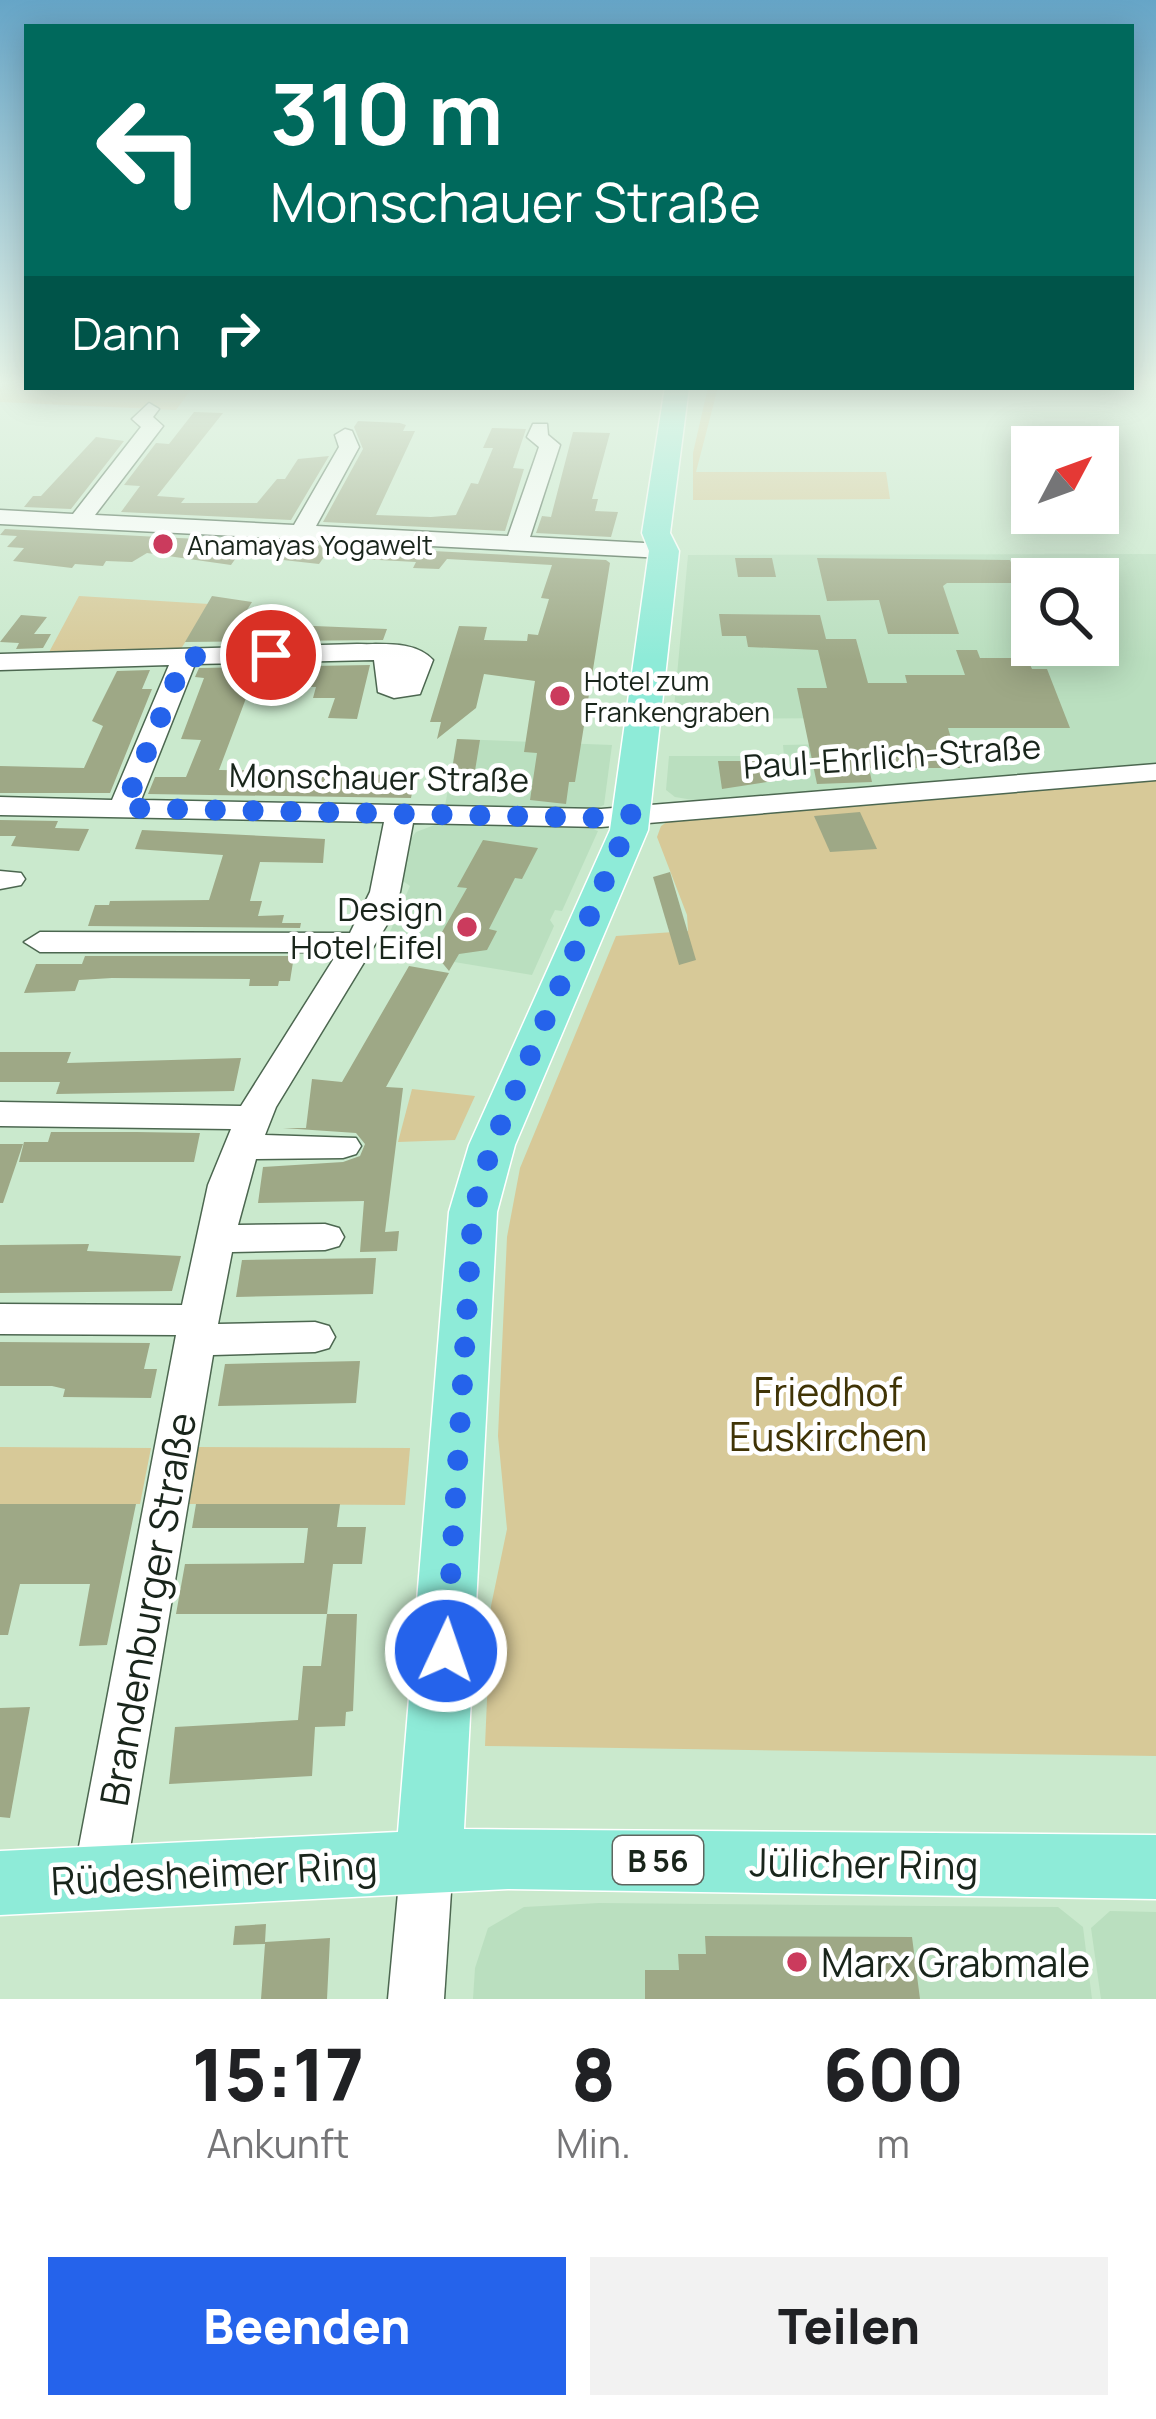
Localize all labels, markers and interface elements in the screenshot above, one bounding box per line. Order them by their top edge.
text: 310 m [270,55,503,170]
icon: left [72,72,228,228]
text: Monschauer Straße [270,164,761,238]
icon: right [205,300,271,366]
text: Dann [72,302,181,364]
north arrow [1011,426,1119,534]
map controls [1011,426,1119,666]
place label: Anamayas Yogawelt [187,526,433,563]
marker: Anamayas Yogawelt [150,531,176,557]
button: search [1011,558,1119,666]
pin [220,604,322,706]
icon: arrive [238,622,304,688]
place label: Hotel zum Frankengraben [584,662,770,730]
marker: Hotel zum Frankengraben [547,683,573,709]
street label: Paul-Ehrlich-Straße [742,723,1042,789]
street label: Monschauer Straße [229,752,529,802]
place label: Design Hotel Eifel [290,886,443,969]
marker: Design Hotel Eifel [454,914,480,940]
park label: Friedhof Euskirchen [729,1364,927,1463]
street label: Brandenburger Straße [86,1408,208,1810]
position arrow [383,1588,509,1714]
street label: Jülicher Ring [749,1834,979,1892]
street label: Rüdesheimer Ring [49,1836,379,1908]
road number: B 56 [613,1836,703,1884]
place label: Marx Grabmale [821,1935,1090,1989]
marker: Marx Grabmale [784,1949,810,1975]
text: 15:17 [192,2024,364,2123]
text: 8 [571,2024,616,2123]
text: 600 [822,2024,964,2123]
text: Ankunft [206,2116,349,2170]
text: Min. [556,2116,631,2170]
text: m [877,2116,910,2170]
button: Beenden [48,2257,566,2395]
button: Teilen [590,2257,1108,2395]

